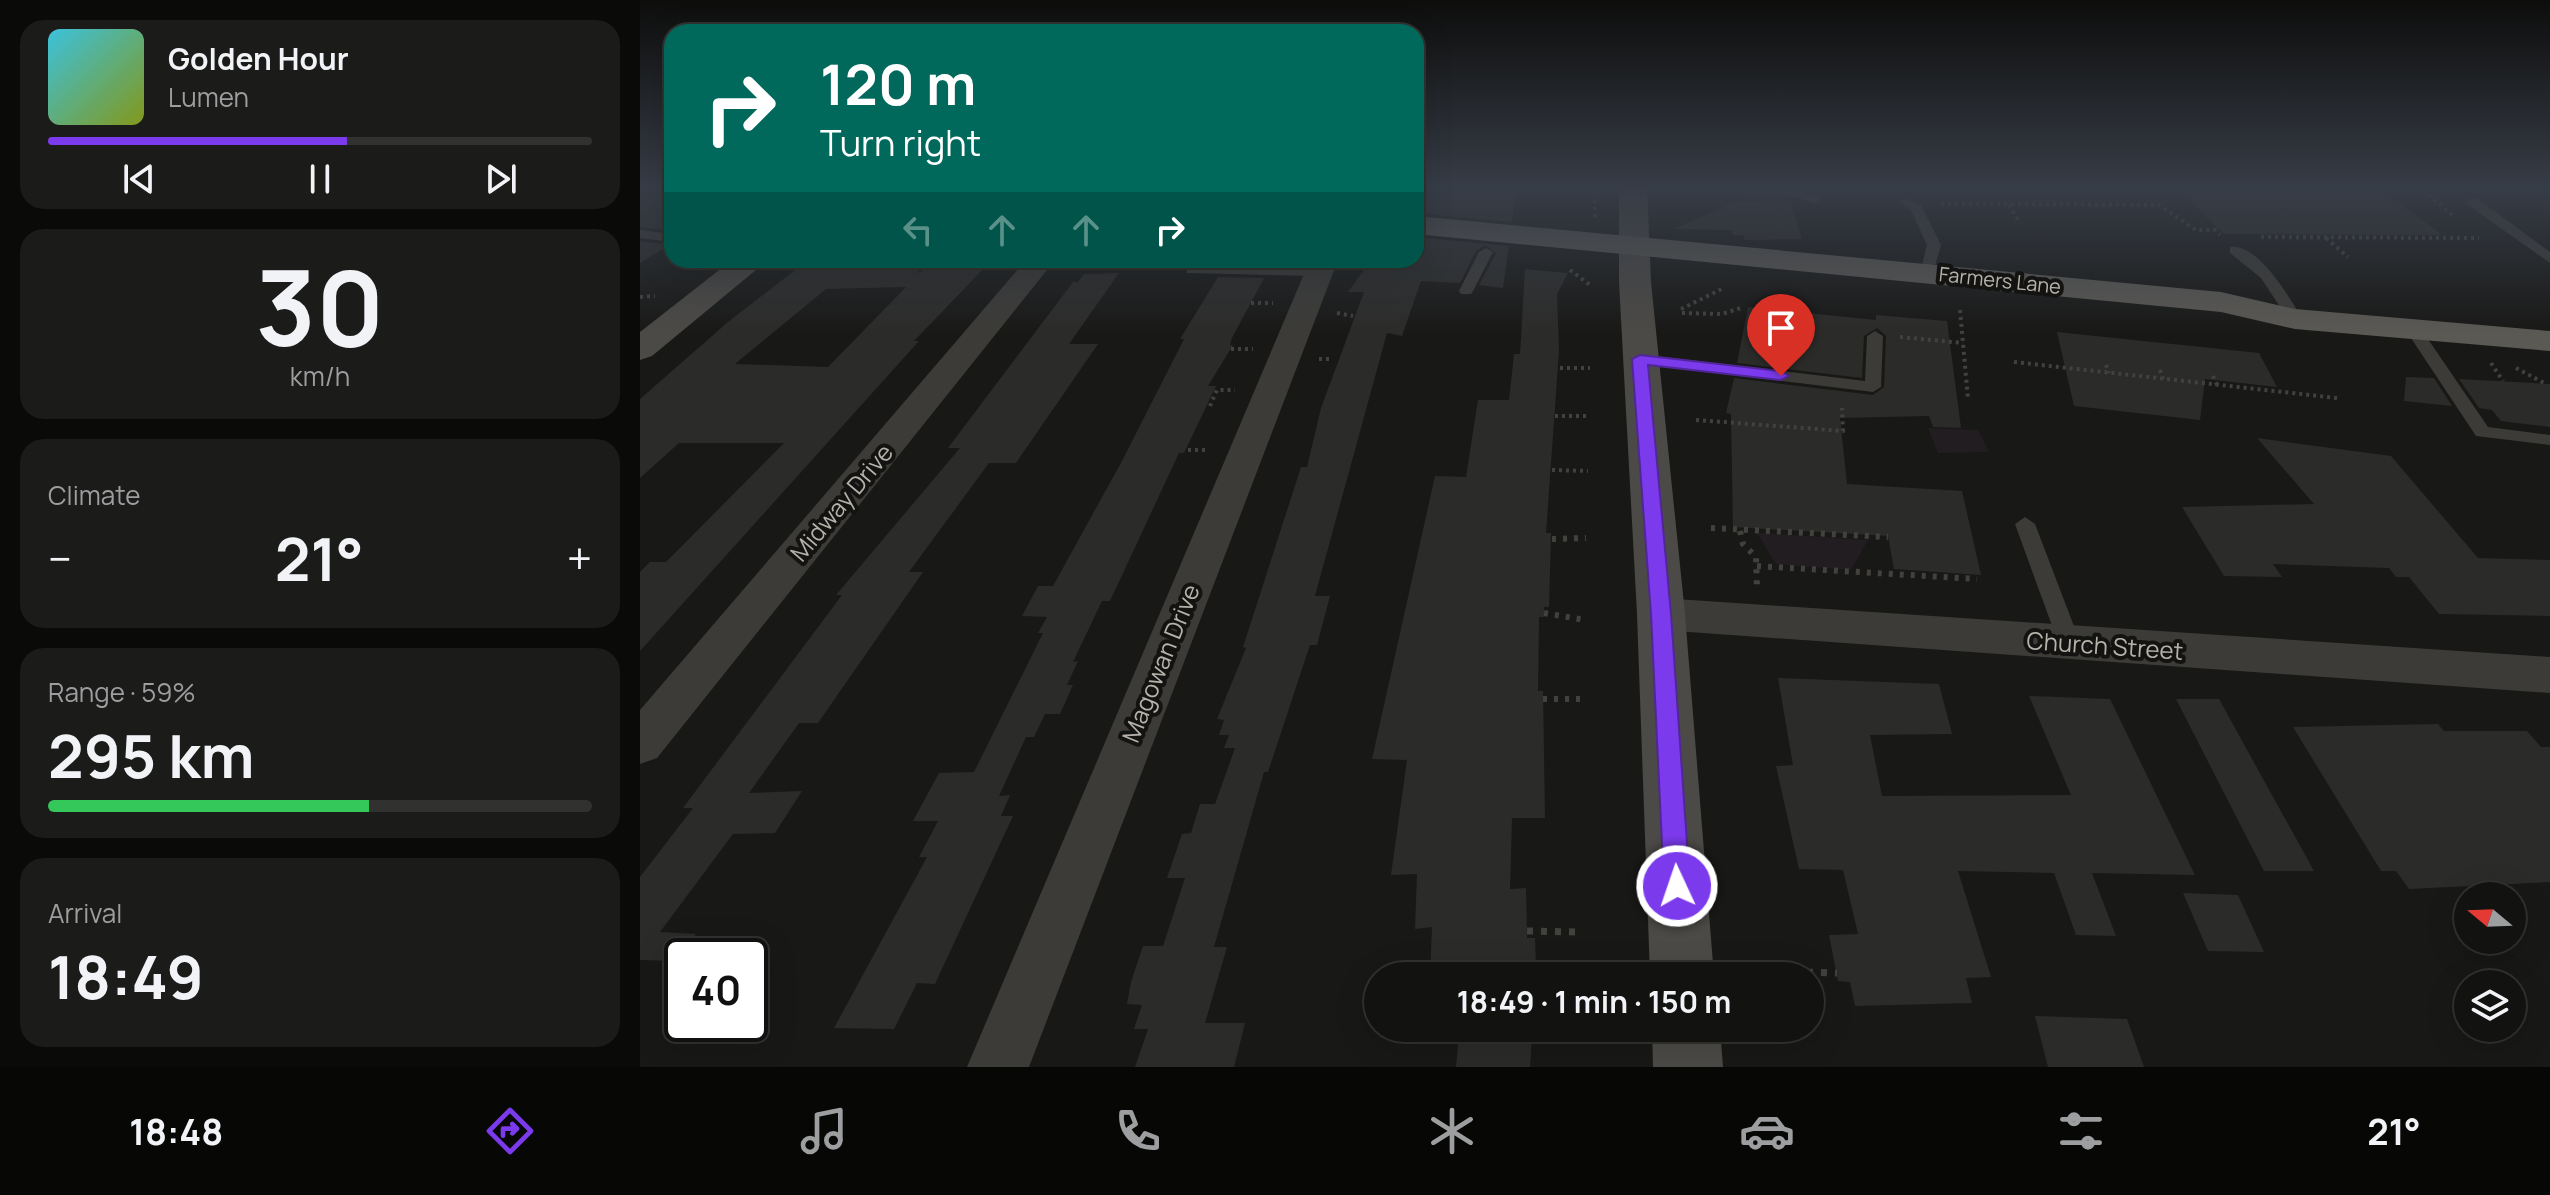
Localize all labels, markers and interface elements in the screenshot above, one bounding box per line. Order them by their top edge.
text: Golden Hour [168,38,349,79]
text: 120 m [820,45,976,122]
icon: right [688,56,792,160]
text: Lumen [168,79,249,115]
text: Turn right [820,118,981,167]
icon: previous [117,157,161,201]
icon: pause [298,157,342,201]
icon: next [479,157,523,201]
icon: left [896,208,940,252]
icon: ahead [980,208,1024,252]
icon: ahead [1064,208,1108,252]
icon: right [1148,208,1192,252]
text: 30 [256,235,384,377]
street label: Farmers Lane [1938,260,2062,300]
pin [1747,294,1815,376]
icon: arrive [1759,306,1803,350]
text: km/h [290,358,350,394]
street label: Midway Drive [782,436,900,568]
text: Climate [48,477,140,513]
text: 21° [275,517,364,599]
text: − [48,528,72,588]
text: + [567,528,592,588]
street label: Magowan Drive [1113,579,1207,747]
street label: Church Street [2026,623,2184,667]
text: Range · 59% [48,674,196,710]
text: 295 km [48,714,254,796]
position arrow [1635,844,1719,928]
north arrow [2454,882,2526,954]
map controls [2454,882,2526,1042]
text: Arrival [48,895,122,931]
text: 18:49 [48,935,204,1017]
speed limit sign: 40 [664,938,768,1042]
button: layers [2454,970,2526,1042]
text: 18:49 · 1 min · 150 m [1457,981,1731,1022]
icon: directions [482,1103,538,1159]
icon: music [796,1103,852,1159]
icon: phone [1110,1103,1166,1159]
icon: climate [1424,1103,1480,1159]
icon: car [1739,1103,1795,1159]
icon: filters [2053,1103,2109,1159]
text: 18:48 [129,1107,223,1156]
text: 21° [2367,1107,2421,1156]

